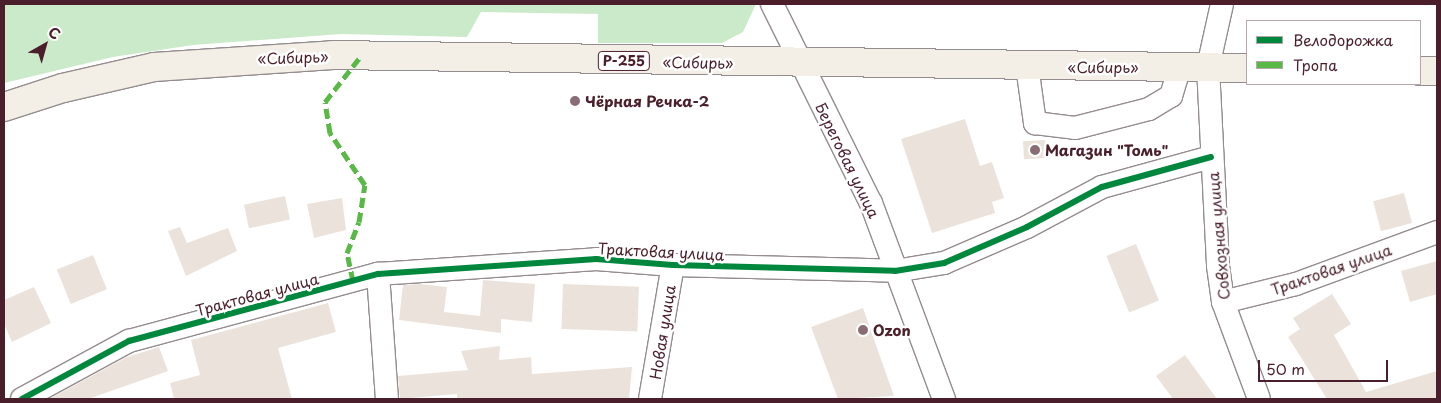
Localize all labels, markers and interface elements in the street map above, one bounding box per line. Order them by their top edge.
north arrow [20,20,70,70]
legend [1246,20,1421,85]
text: С [44,21,65,44]
text: Велодорожка [1293,28,1393,51]
street label: «Сибирь» [257,47,329,67]
road number: Р-255 [598,49,650,72]
street label: «Сибирь» [662,52,734,72]
text: Тропа [1293,53,1338,76]
street label: «Сибирь» [1068,58,1138,76]
place label: Чёрная Речка-2 [585,92,710,110]
marker: Чёрная Речка-2 [569,95,581,107]
street label: Береговая улица [812,99,884,221]
place label: Магазин "Томь" [1045,141,1169,159]
marker: Магазин "Томь" [1029,144,1041,156]
street label: Совхозная улица [1203,171,1233,301]
street label: Трактовая улица [597,239,725,263]
street label: Трактовая улица [1268,240,1394,298]
street label: Трактовая улица [193,269,321,319]
street label: Новая улица [646,283,678,381]
place label: Ozon [873,321,911,339]
marker: Ozon [857,324,869,336]
scale bar [1261,350,1391,382]
text: 50 m [1266,357,1305,380]

